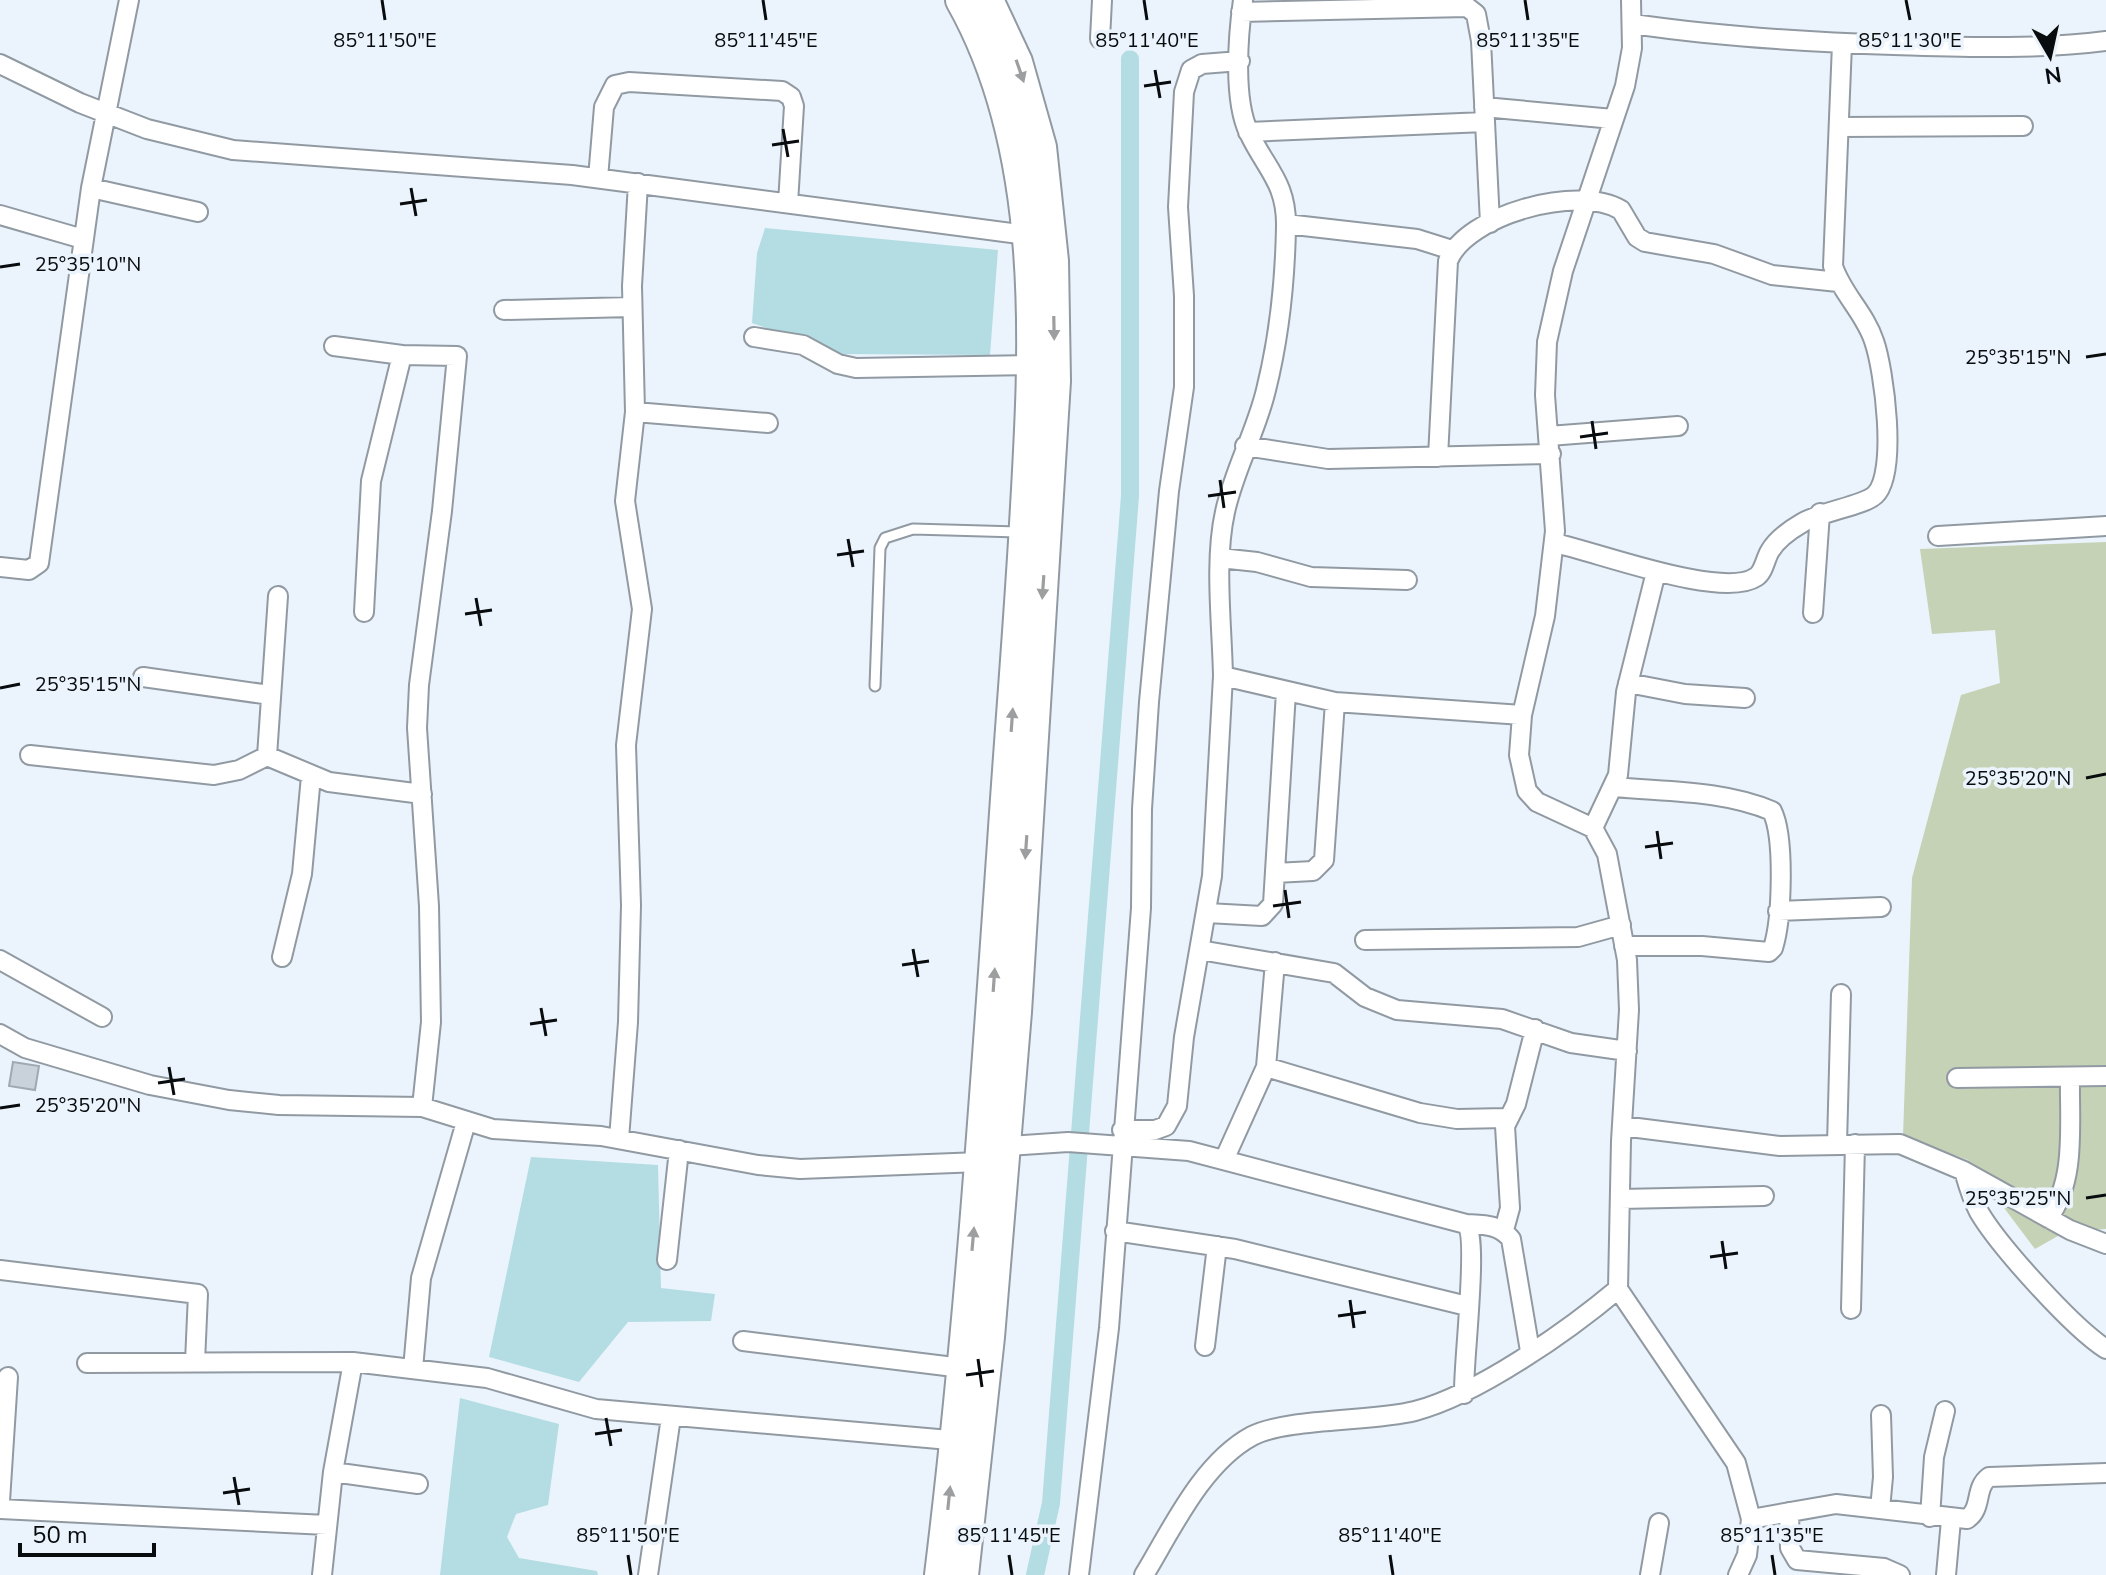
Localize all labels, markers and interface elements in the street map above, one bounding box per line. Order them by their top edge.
north arrow [2010,16,2090,96]
text: 85°11'50"E [333,27,437,54]
text: 85°11'45"E [714,27,818,54]
text: 85°11'40"E [1095,27,1199,54]
text: 85°11'35"E [1476,27,1580,54]
text: 85°11'30"E [1858,27,1962,54]
text: N [2042,59,2063,91]
one-way arrow [1014,60,1026,84]
text: 25°35'10"N [35,251,141,278]
one-way arrow [1048,316,1060,341]
text: 25°35'15"N [1965,344,2071,371]
one-way arrow [1036,575,1049,600]
text: 25°35'15"N [35,671,141,698]
one-way arrow [1006,707,1019,732]
text: 25°35'20"N [1965,765,2071,792]
one-way arrow [1019,835,1032,860]
one-way arrow [988,967,1001,992]
text: 25°35'20"N [35,1092,141,1119]
text: 25°35'25"N [1965,1185,2071,1212]
one-way arrow [967,1226,980,1251]
one-way arrow [942,1485,955,1510]
scale bar [20,1507,154,1557]
text: 50 m [32,1519,88,1551]
text: 85°11'50"E [576,1522,680,1549]
text: 85°11'45"E [957,1522,1061,1549]
text: 85°11'40"E [1338,1522,1442,1549]
text: 85°11'35"E [1720,1522,1824,1549]

